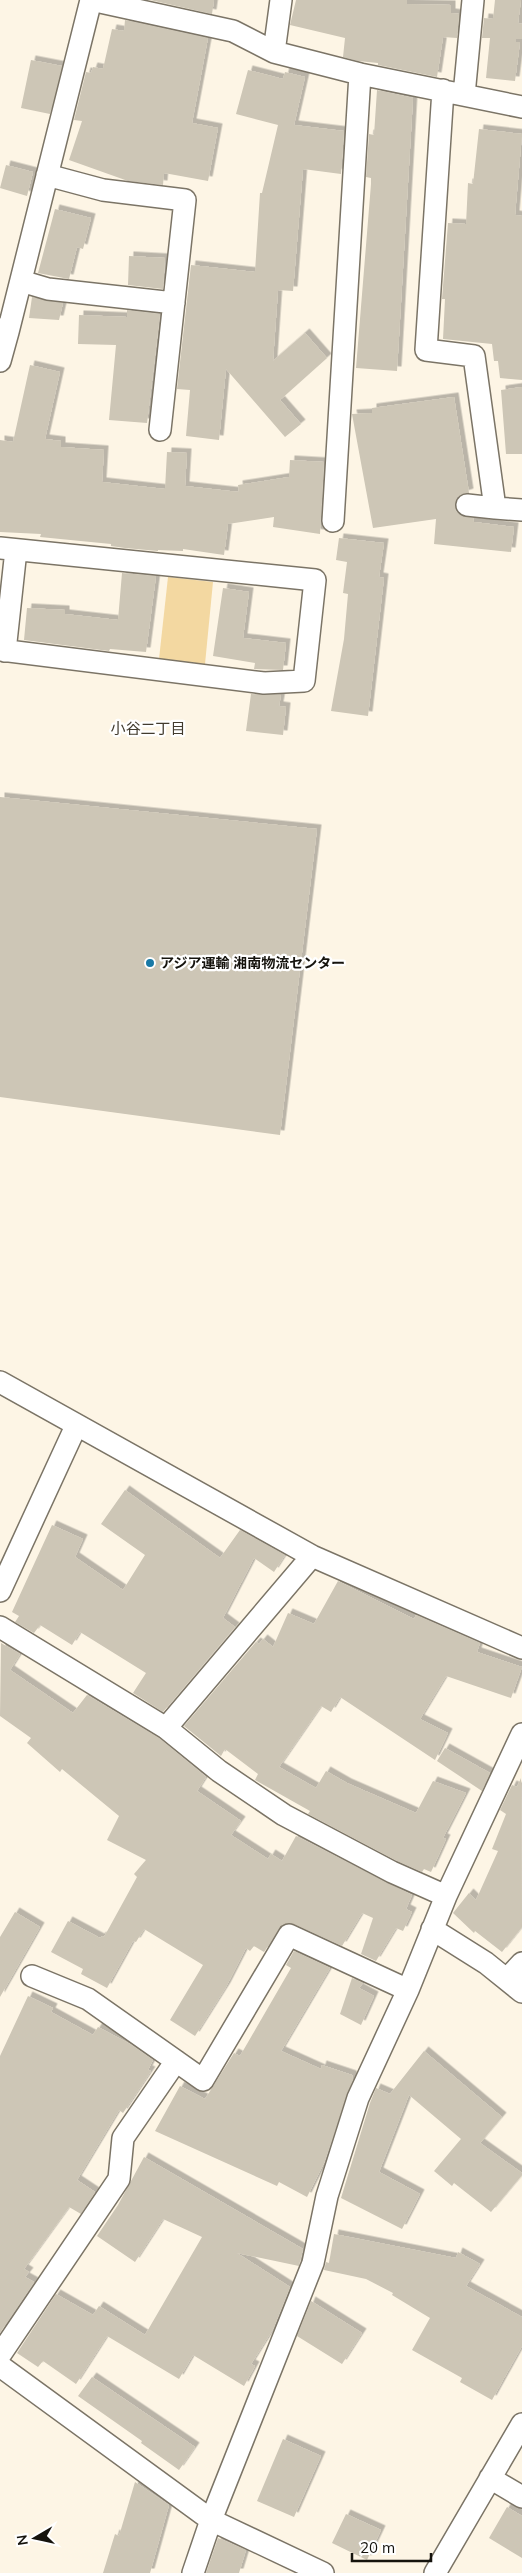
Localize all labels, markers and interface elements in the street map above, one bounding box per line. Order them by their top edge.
district label: 小谷二丁目 [110,719,186,738]
place label: アジア運輸 湘南物流センター [160,954,345,972]
marker: アジア運輸 湘南物流センター [144,957,156,969]
north arrow [10,2513,60,2563]
scale bar [352,2530,431,2562]
text: N [12,2533,32,2547]
text: 20 m [360,2538,395,2557]

